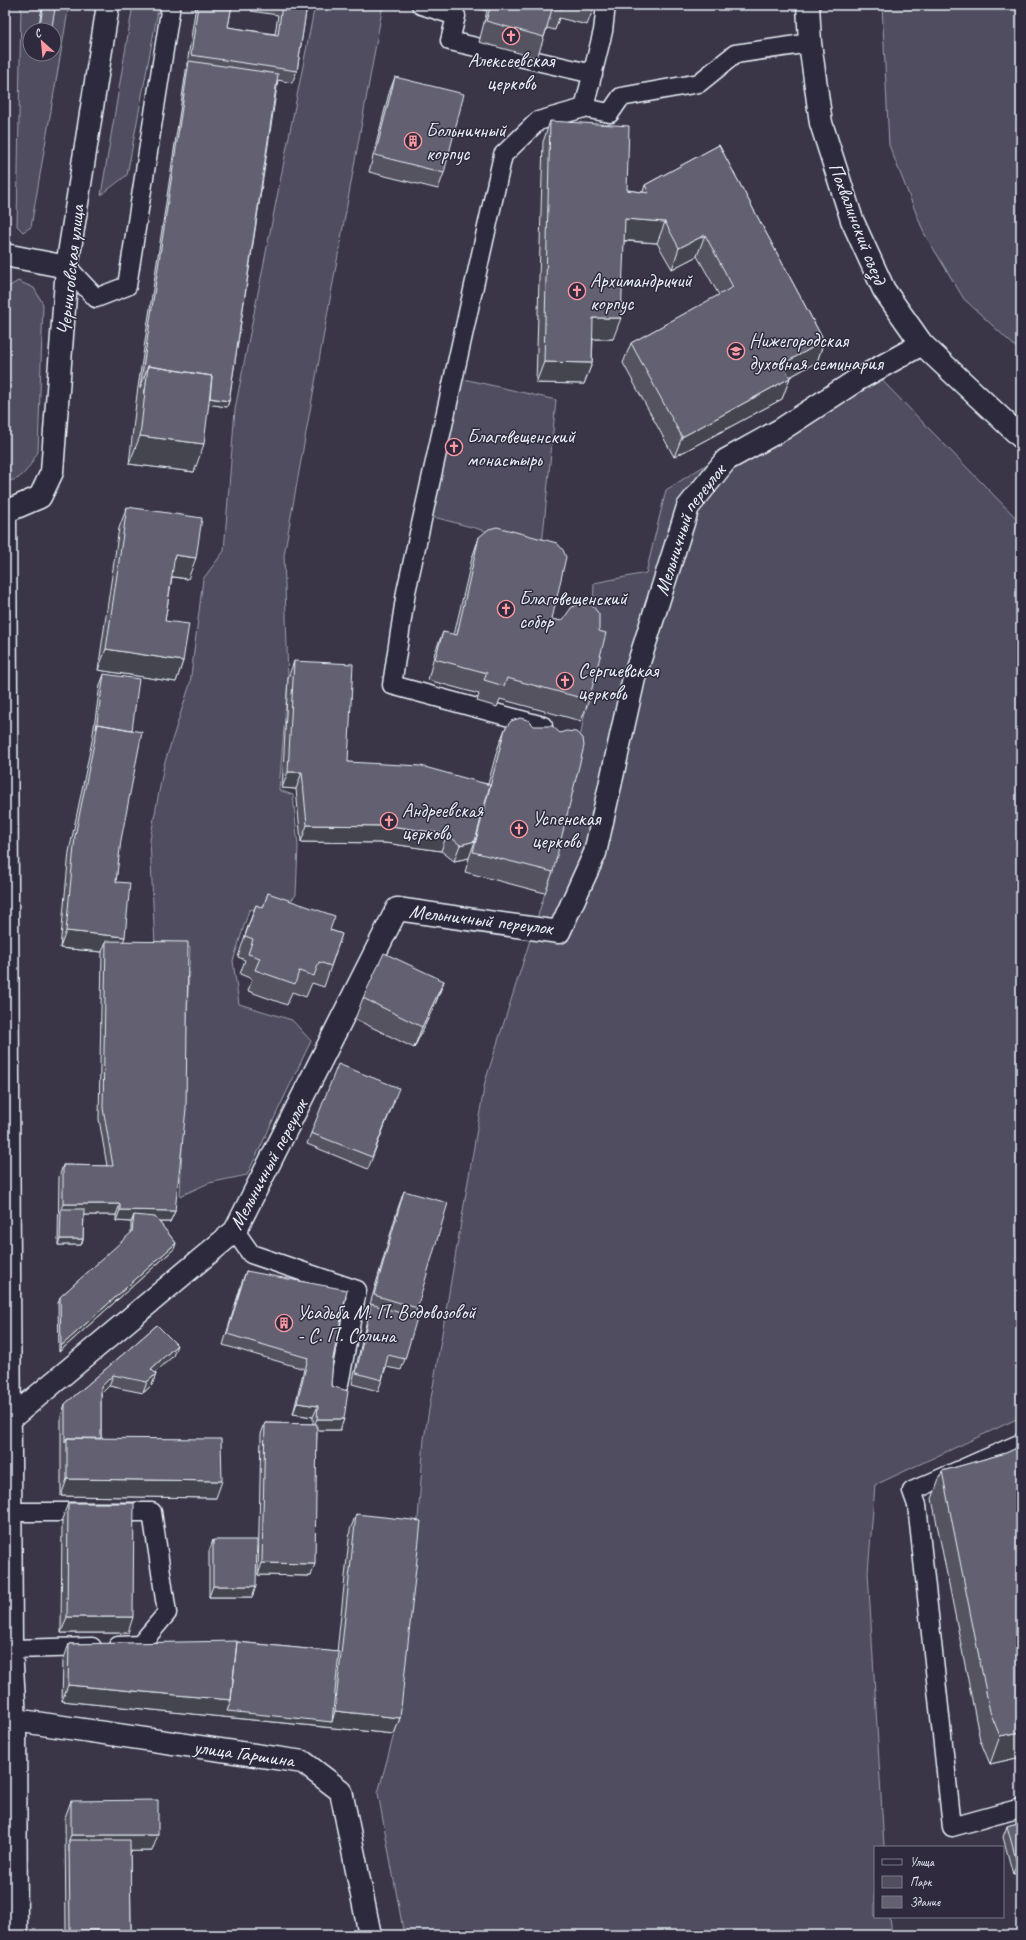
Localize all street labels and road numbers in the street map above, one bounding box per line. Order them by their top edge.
street label: Похвалинский съезд [822,159,893,289]
street label: Черниговская улица [51,202,90,336]
street label: Мельничный переулок [649,457,732,599]
street label: Мельничный переулок [408,898,556,941]
street label: Мельничный переулок [224,1093,314,1234]
street label: улица Гаршина [191,1734,298,1773]

